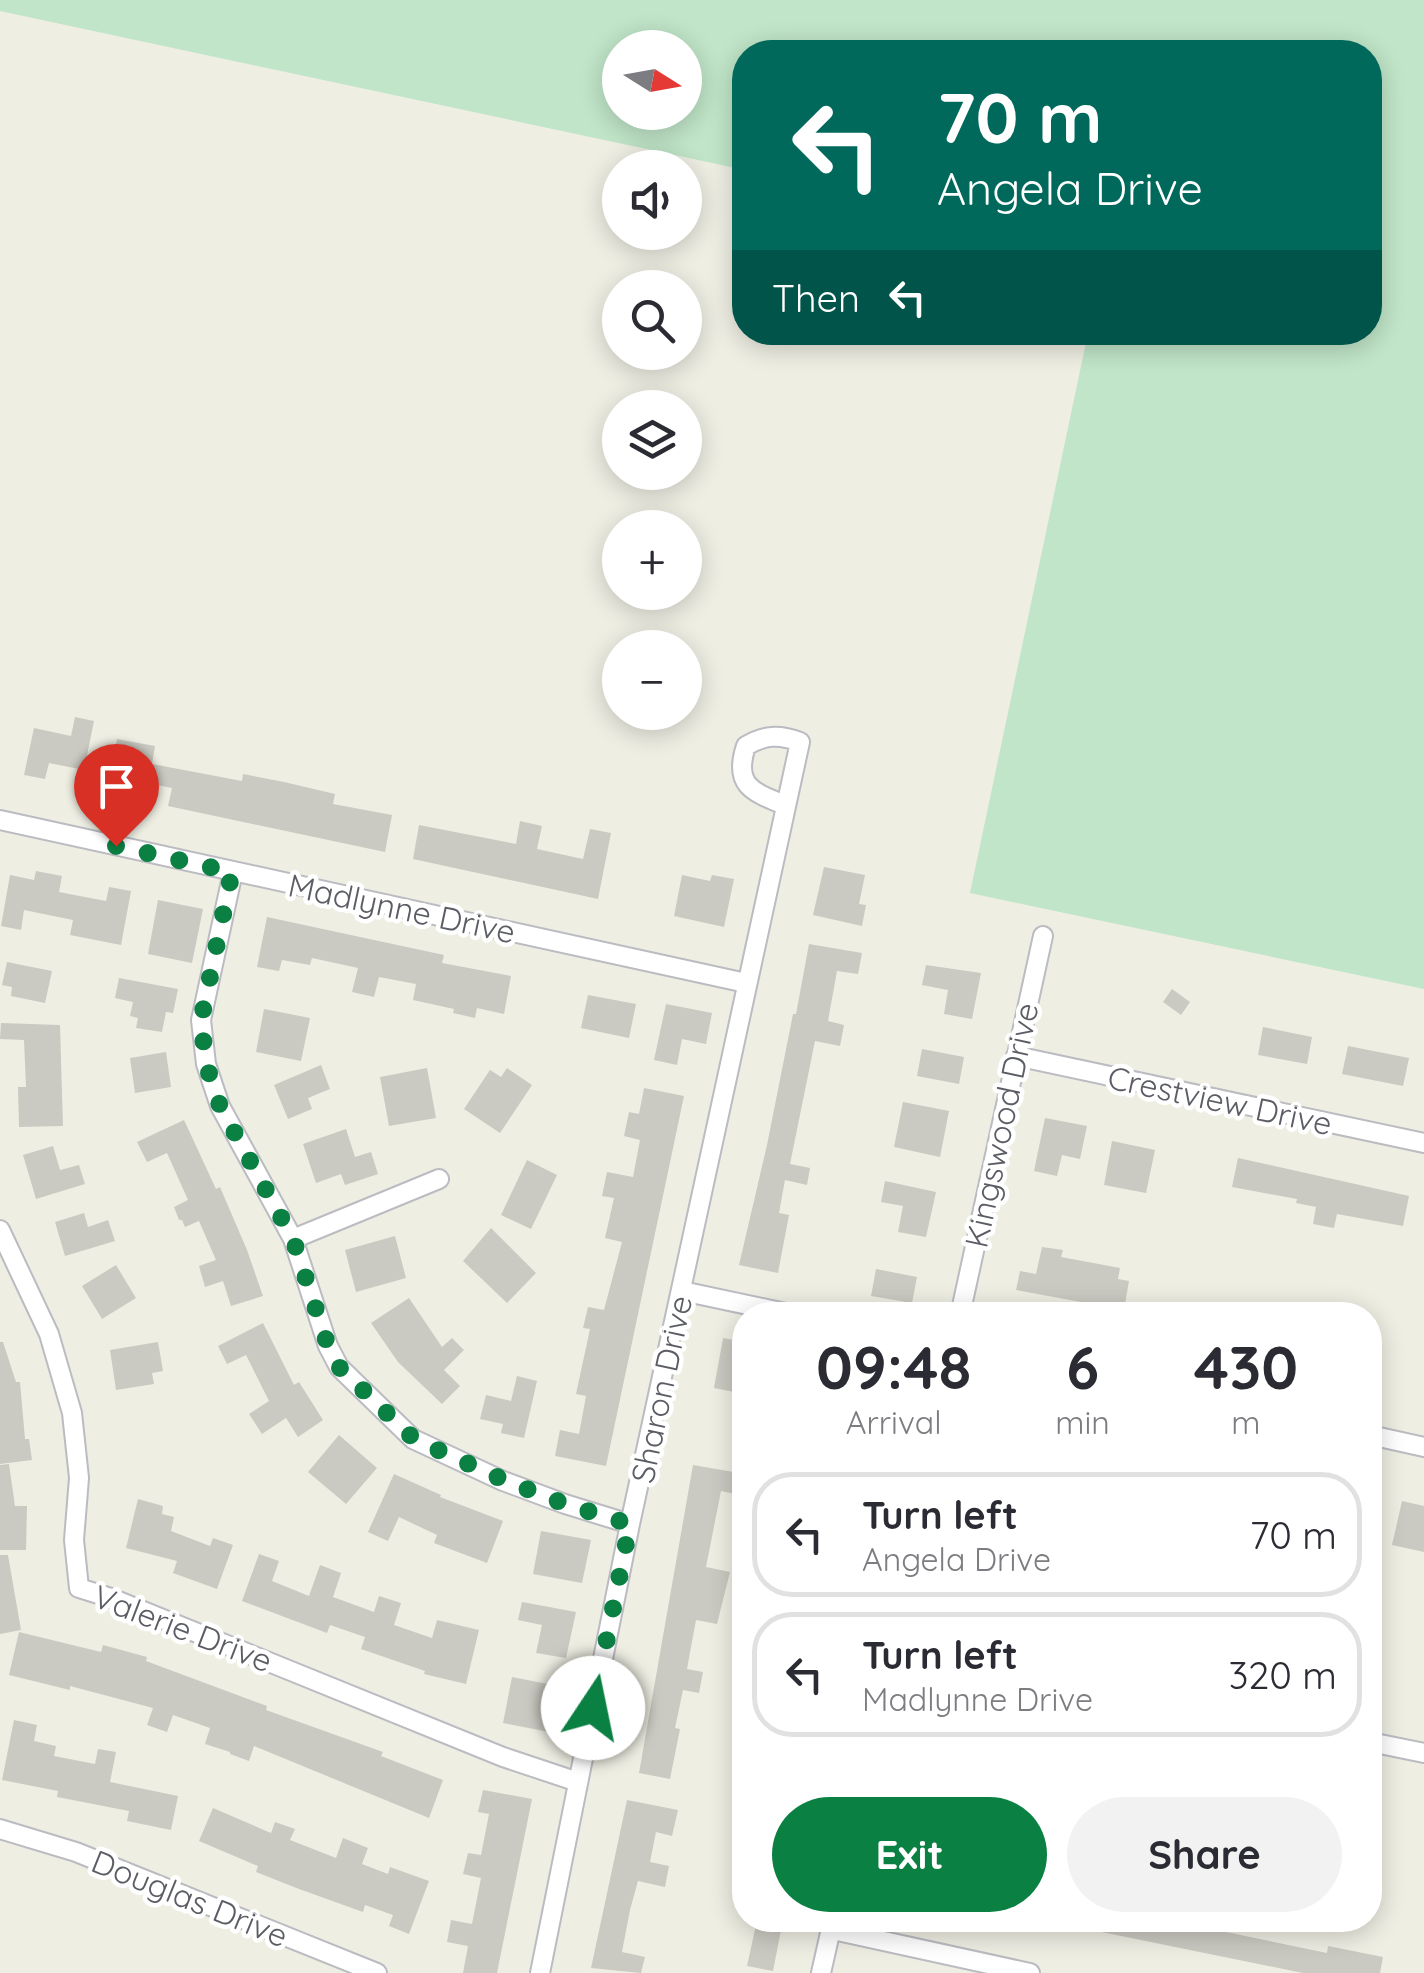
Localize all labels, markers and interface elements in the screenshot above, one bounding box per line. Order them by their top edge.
north arrow [602,30,702,130]
map controls [602,30,702,730]
text: 70 m [937,73,1103,161]
icon: left [772,80,902,210]
button: sound [602,150,702,250]
text: Angela Drive [937,160,1203,216]
button: search [602,270,702,370]
icon: left [880,270,935,325]
text: Then [772,274,860,322]
button: layers [602,390,702,490]
button: + [602,510,702,610]
button: − [602,630,702,730]
pin [74,744,159,847]
icon: arrive [89,759,144,814]
street label: Madlynne Drive [285,864,519,952]
street label: Kingswood Drive [956,999,1046,1251]
street label: Crestview Drive [1104,1057,1336,1143]
street label: Sharon Drive [622,1292,700,1486]
text: 09:48 [816,1329,971,1404]
text: 6 [1066,1329,1099,1404]
text: 430 [1194,1329,1298,1404]
text: Arrival [846,1402,942,1442]
text: min [1055,1402,1110,1442]
text: m [1231,1402,1260,1442]
text: Turn left [862,1491,1018,1539]
icon: left [777,1507,832,1562]
text: 70 m [1250,1511,1337,1559]
text: Angela Drive [862,1539,1051,1579]
street label: Valerie Drive [88,1576,278,1680]
text: Turn left [862,1631,1018,1679]
icon: left [777,1647,832,1702]
text: 320 m [1228,1651,1337,1699]
position arrow [541,1656,645,1760]
text: Madlynne Drive [862,1679,1093,1719]
button: Exit [772,1797,1047,1912]
button: Share [1067,1797,1342,1912]
street label: Douglas Drive [86,1841,294,1955]

